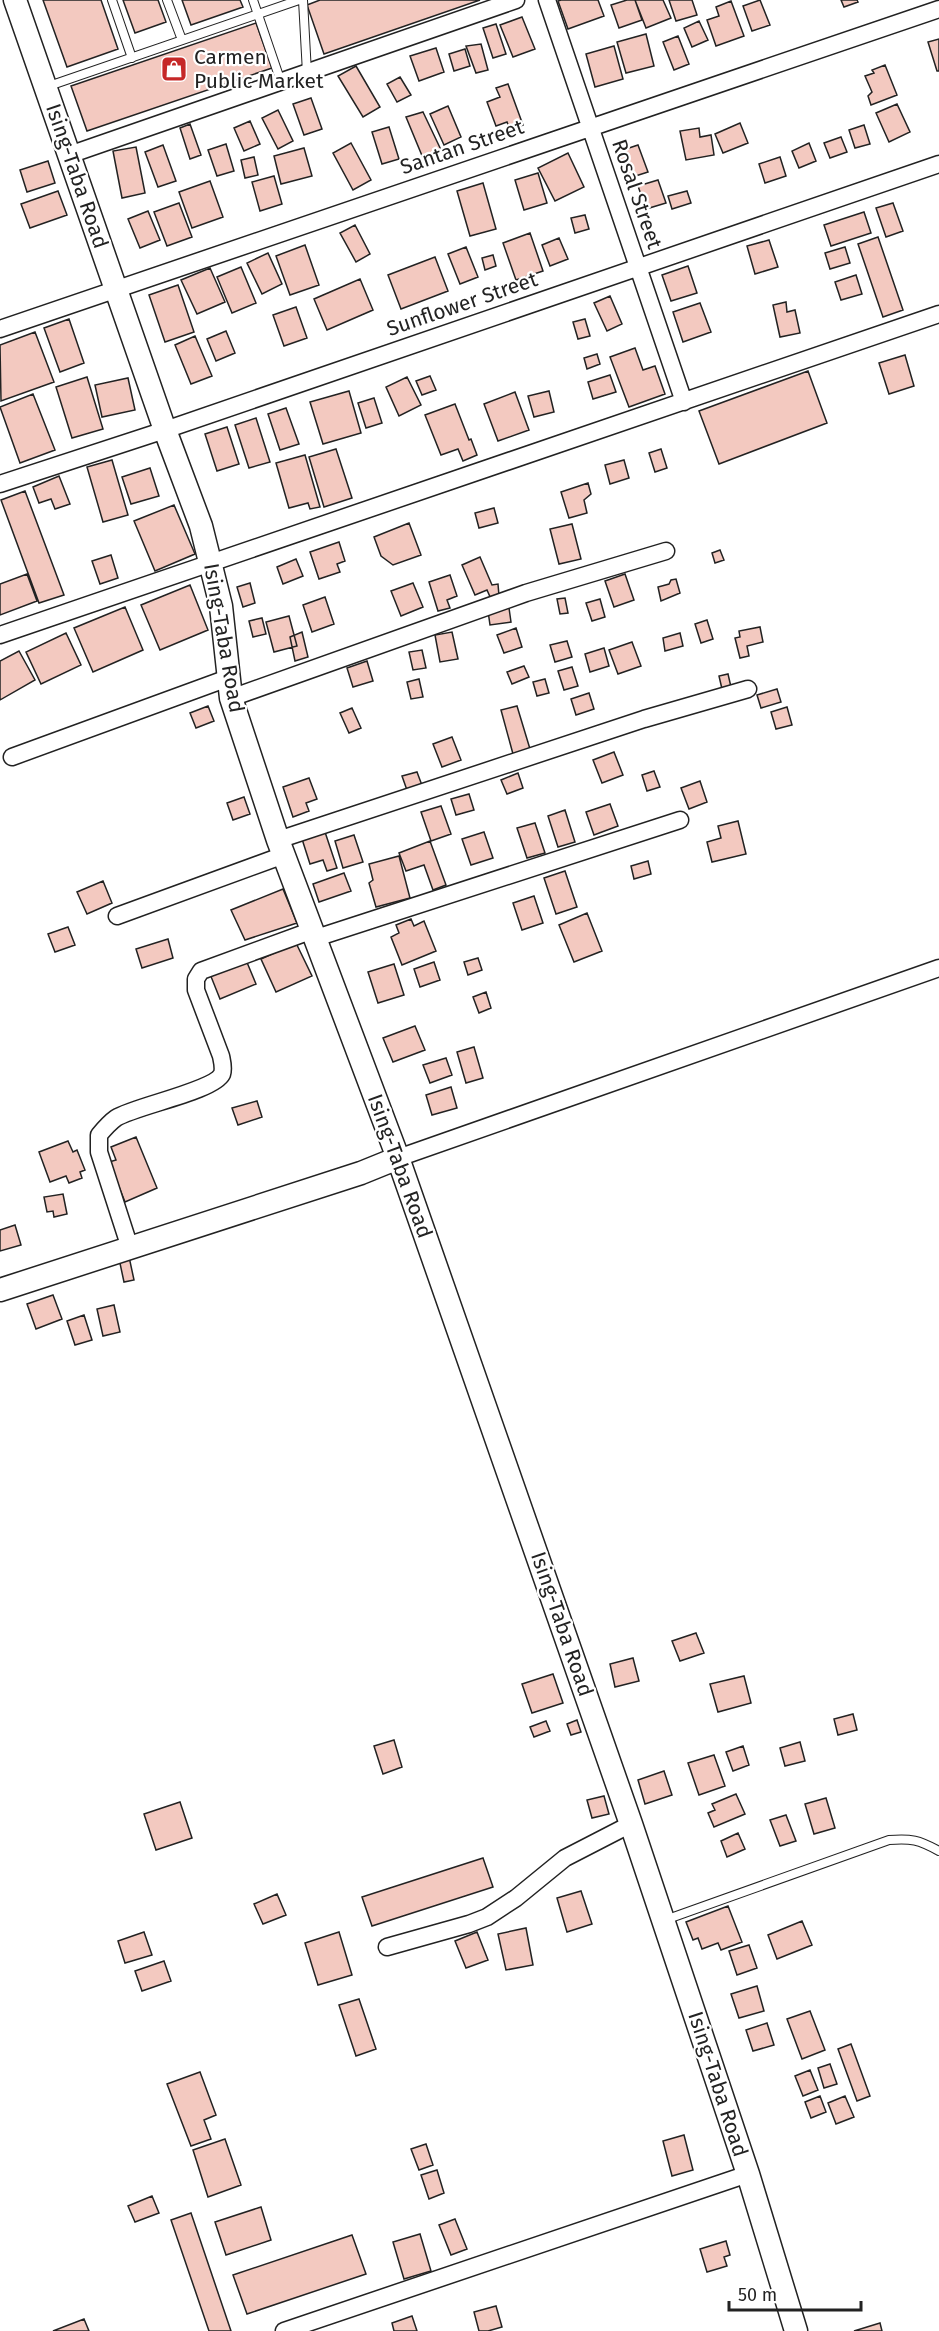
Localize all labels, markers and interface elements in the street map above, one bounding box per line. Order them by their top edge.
place label: Carmen Public Market [194,44,324,94]
shop icon: Carmen Public Market [159,54,189,84]
street label: Ising-Taba Road [40,100,114,252]
street label: Santan Street [397,114,528,180]
street label: Rosal Street [606,136,668,253]
street label: Sunflower Street [383,266,541,342]
street label: Ising-Taba Road [198,561,250,715]
street label: Ising-Taba Road [362,1090,438,1242]
street label: Ising-Taba Road [525,1548,599,1700]
street label: Ising-Taba Road [682,2008,754,2160]
scale bar [729,2274,861,2312]
text: 50 m [738,2284,777,2306]

